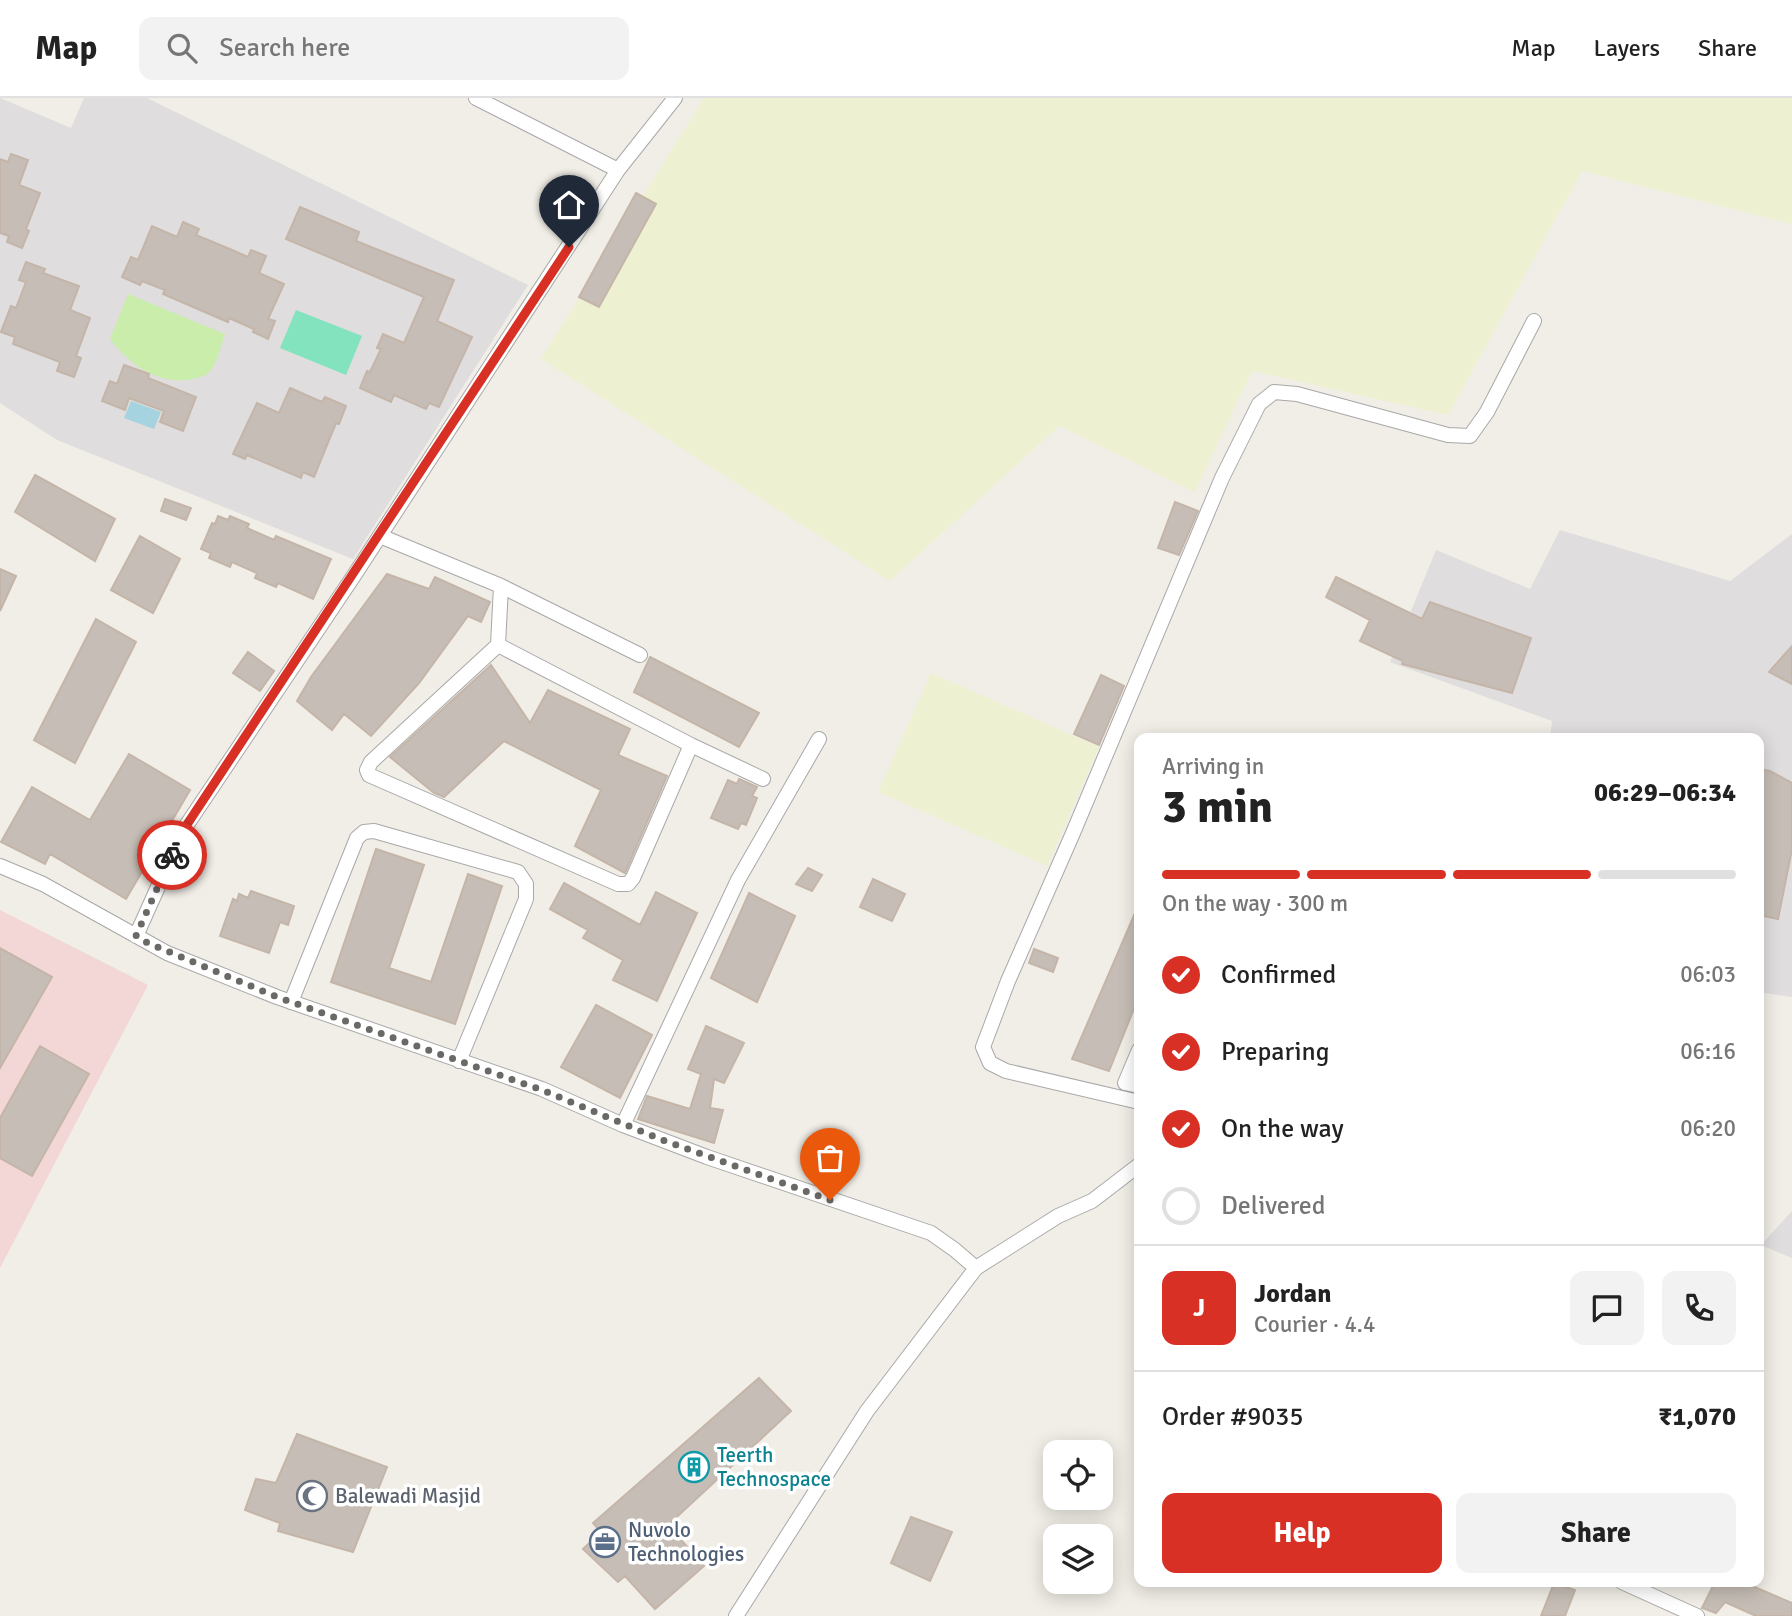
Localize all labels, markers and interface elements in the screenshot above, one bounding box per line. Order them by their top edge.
search box [139,17,629,80]
text: Map [35,28,97,69]
icon: search [163,29,201,67]
text: Search here [219,32,350,64]
text: Map [1511,33,1556,63]
text: Layers [1594,33,1660,63]
text: Share [1698,33,1757,63]
pin [539,175,599,247]
icon: home [550,186,588,224]
text: Arriving in [1162,752,1264,781]
text: 06:29–06:34 [1594,777,1736,809]
text: 3 min [1162,779,1273,835]
courier [137,820,207,890]
icon: bike [153,836,191,874]
text: On the way · 300 m [1162,889,1348,918]
icon: check [1162,956,1200,994]
text: Confirmed [1221,959,1336,991]
text: 06:03 [1680,960,1736,989]
icon: check [1162,1033,1200,1071]
text: Preparing [1221,1036,1329,1068]
text: 06:16 [1680,1037,1736,1066]
icon: check [1162,1110,1200,1148]
text: On the way [1221,1113,1344,1145]
text: 06:20 [1680,1114,1736,1143]
pin [800,1128,860,1200]
icon: bag [811,1139,849,1177]
text: Delivered [1221,1190,1326,1222]
button: chat [1570,1271,1644,1345]
button: phone [1662,1271,1736,1345]
text: Jordan [1254,1278,1331,1310]
text: J [1193,1292,1205,1324]
text: Courier · 4.4 [1254,1310,1375,1339]
text: Order #9035 [1162,1401,1303,1433]
text: ₹1,070 [1658,1401,1736,1433]
map controls [1043,1440,1113,1594]
button: locate [1043,1440,1113,1510]
place label: Teerth Technospace [717,1442,831,1492]
building icon: Teerth Technospace [677,1450,711,1484]
mosque icon: Balewadi Masjid [295,1479,329,1513]
place label: Balewadi Masjid [335,1483,481,1509]
button: Help [1162,1493,1442,1573]
button: Share [1456,1493,1736,1573]
place label: Nuvolo Technologies [628,1517,744,1567]
button: layers [1043,1524,1113,1594]
office icon: Nuvolo Technologies [588,1525,622,1559]

